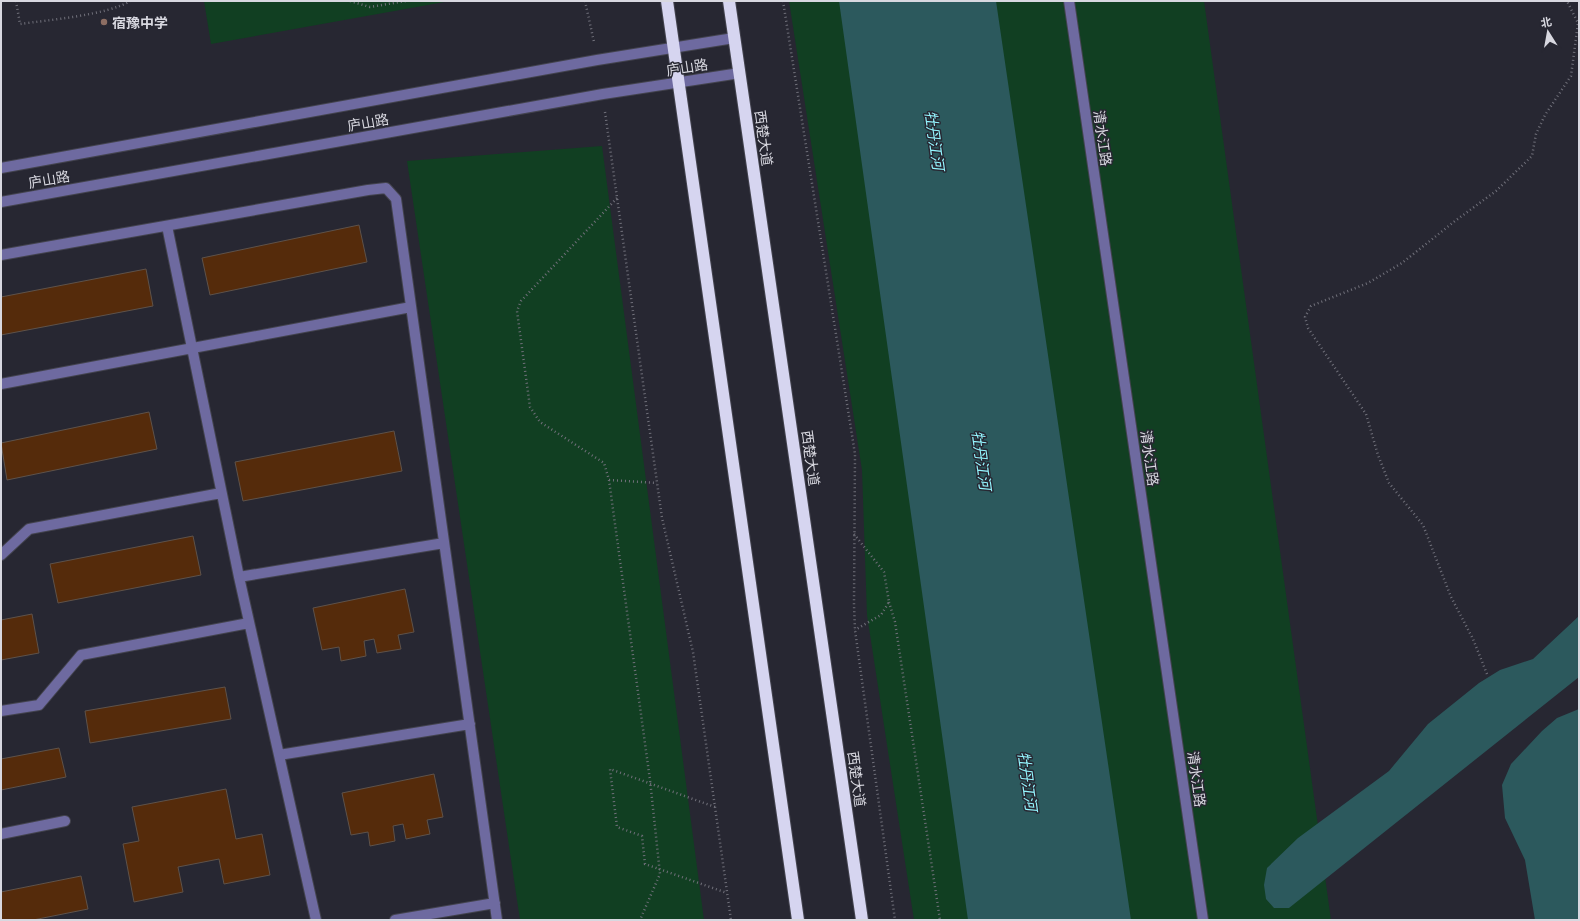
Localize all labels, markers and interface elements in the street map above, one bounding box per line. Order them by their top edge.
north arrow [1528,12,1568,52]
place label: 宿豫中学 [112,13,168,32]
text: 北 [1539,13,1553,30]
marker: 宿豫中学 [99,17,109,27]
street label: 庐山路 [665,54,709,80]
street label: 庐山路 [346,109,390,135]
street label: 西楚大道 [751,109,777,167]
water label: 牡丹江河 [921,109,949,174]
street label: 清水江路 [1090,109,1116,167]
street label: 庐山路 [27,166,71,192]
street label: 西楚大道 [798,429,824,487]
water label: 牡丹江河 [968,429,996,494]
street label: 清水江路 [1137,429,1163,487]
street label: 西楚大道 [844,750,870,808]
water label: 牡丹江河 [1014,750,1042,815]
street label: 清水江路 [1184,750,1210,808]

